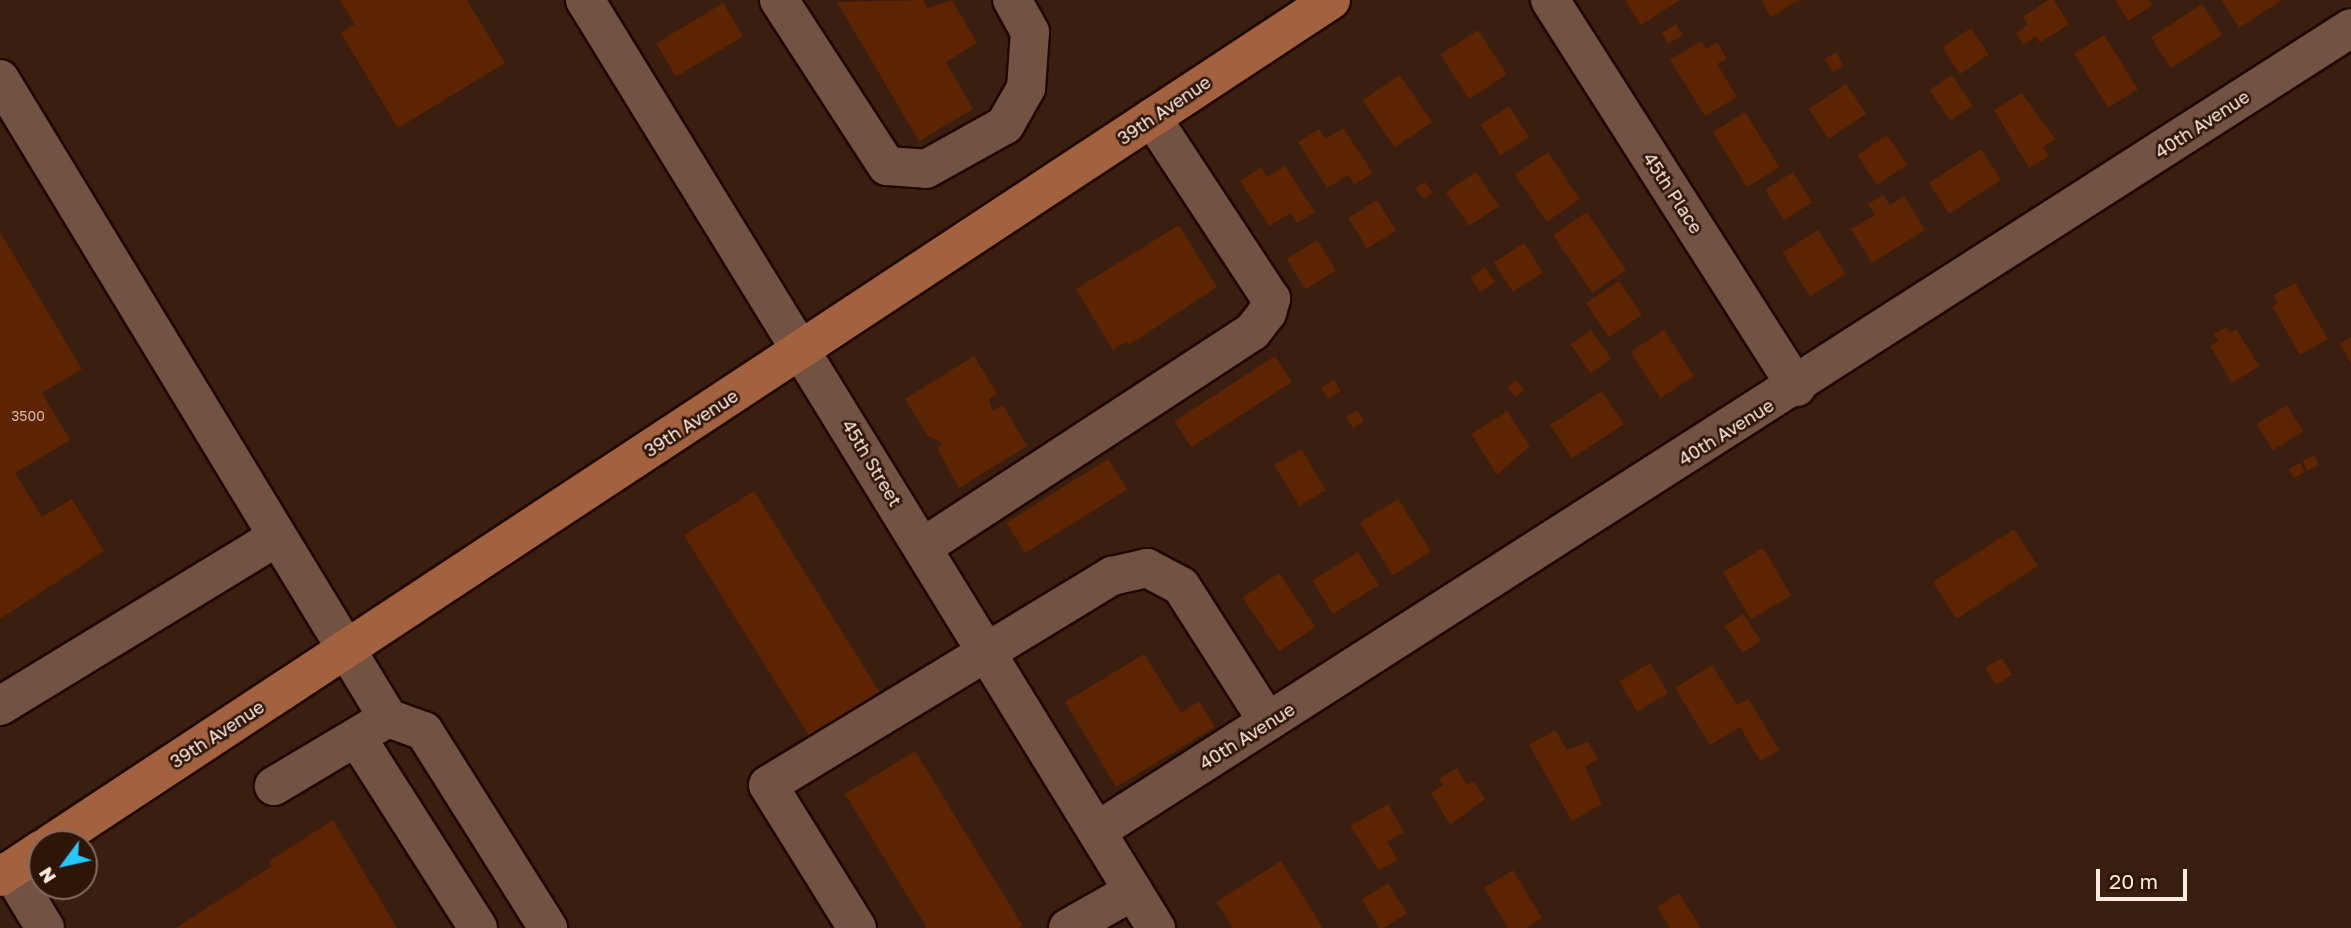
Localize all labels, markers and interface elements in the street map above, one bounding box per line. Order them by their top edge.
street label: 39th Avenue [1113,71,1215,149]
street label: 40th Avenue [2151,85,2253,163]
street label: 45th Place [1639,148,1707,238]
street label: 39th Avenue [640,385,742,461]
street label: 40th Avenue [1674,394,1778,470]
house number: 3500 [11,408,45,424]
street label: 45th Street [838,416,906,510]
street label: 39th Avenue [166,696,268,772]
street label: 40th Avenue [1195,698,1299,774]
north arrow [28,830,98,900]
scale bar [2099,855,2190,899]
text: N [33,863,60,888]
text: 20 m [2109,868,2158,894]

